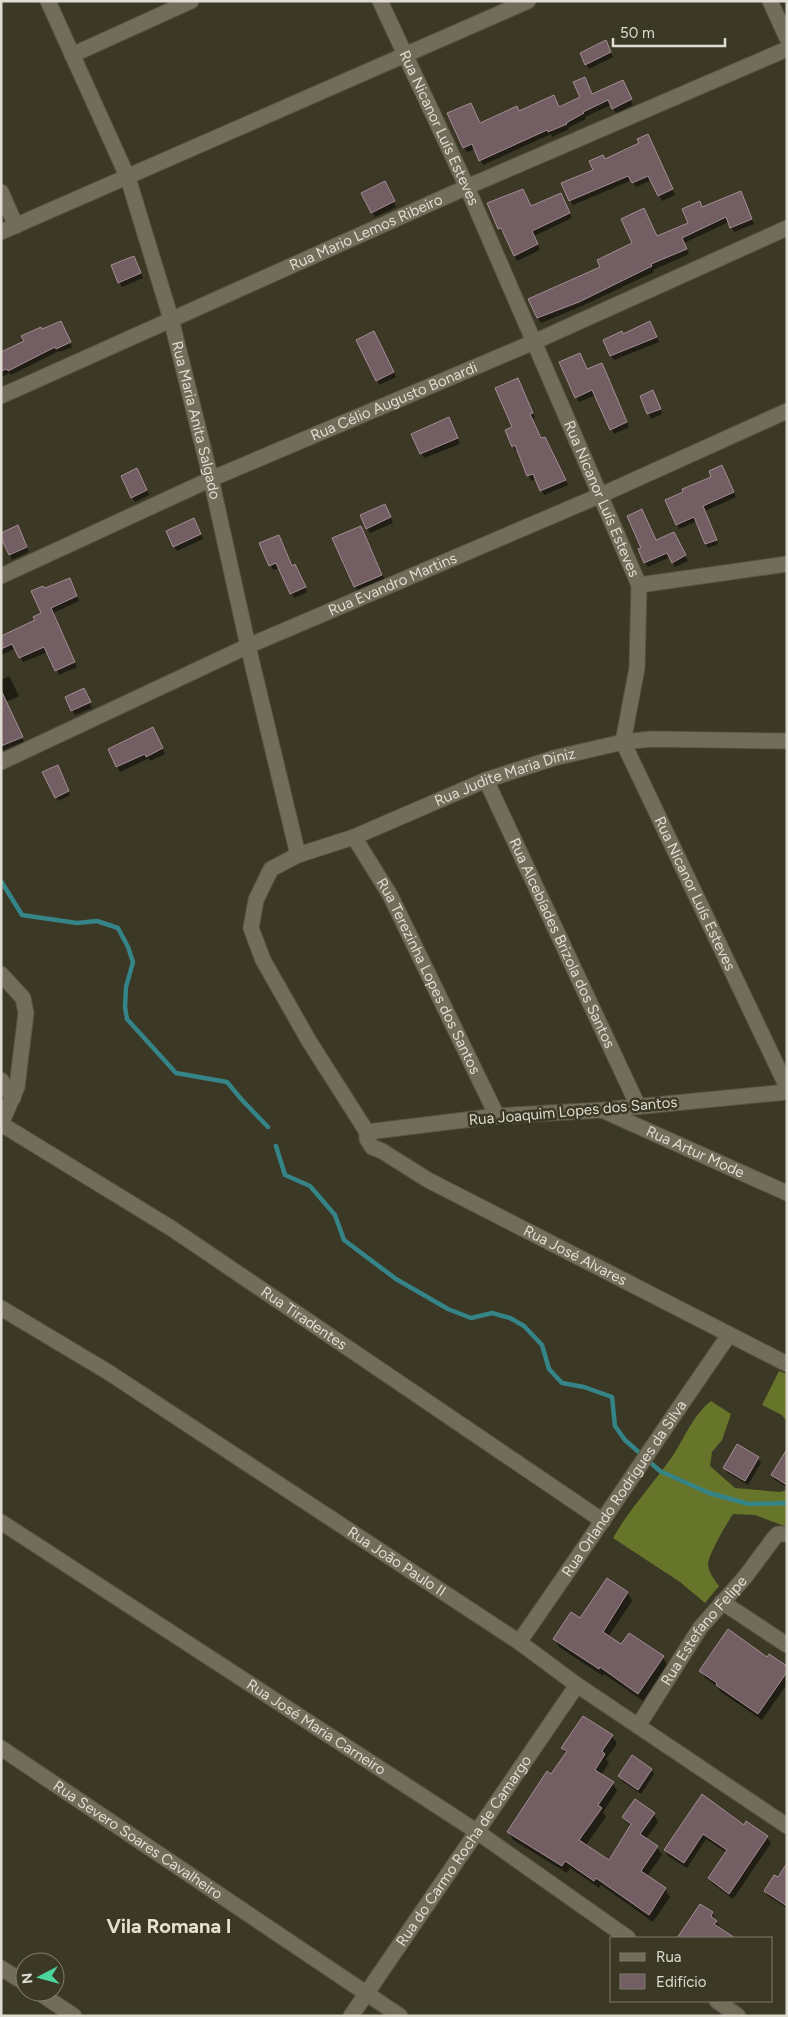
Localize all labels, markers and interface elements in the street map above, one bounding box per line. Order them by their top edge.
scale bar [613,15,726,47]
text: 50 m [620,24,655,42]
street label: Rua Nicanor Luís Esteves [395,48,483,208]
street label: Rua Mario Lemos Ribeiro [287,190,446,274]
street label: Rua Maria Anita Salgado [168,339,224,501]
street label: Rua Célio Augusto Bonardi [308,358,480,445]
street label: Rua Nicanor Luís Esteves [560,418,643,580]
street label: Rua Evandro Martins [325,549,459,620]
street label: Rua Judite Maria Diniz [432,744,577,810]
street label: Rua Nicanor Luís Esteves [651,813,739,974]
street label: Rua Alcebíades Brizola dos Santos [505,835,619,1051]
street label: Rua Terezinha Lopes dos Santos [373,875,484,1077]
street label: Rua Joaquim Lopes dos Santos [468,1093,678,1129]
street label: Rua Artur Mode [643,1122,747,1182]
street label: Rua José Alvares [521,1222,630,1289]
street label: Rua Tiradentes [258,1283,350,1354]
street label: Rua Orlando Rodrigues da Silva [558,1397,690,1580]
street label: Rua João Paulo II [344,1523,449,1600]
street label: Rua Estefano Felipe [657,1572,751,1689]
street label: Rua José Maria Carneiro [243,1675,389,1779]
street label: Rua do Carmo Rocha de Camargo [392,1752,535,1950]
street label: Rua Severo Soares Cavalheiro [50,1777,226,1903]
district label: Vila Romana I [106,1914,232,1938]
legend [610,1937,773,2002]
text: Rua [656,1948,681,1966]
north arrow [15,1952,65,2002]
text: N [19,1972,37,1985]
text: Edifício [656,1973,707,1991]

